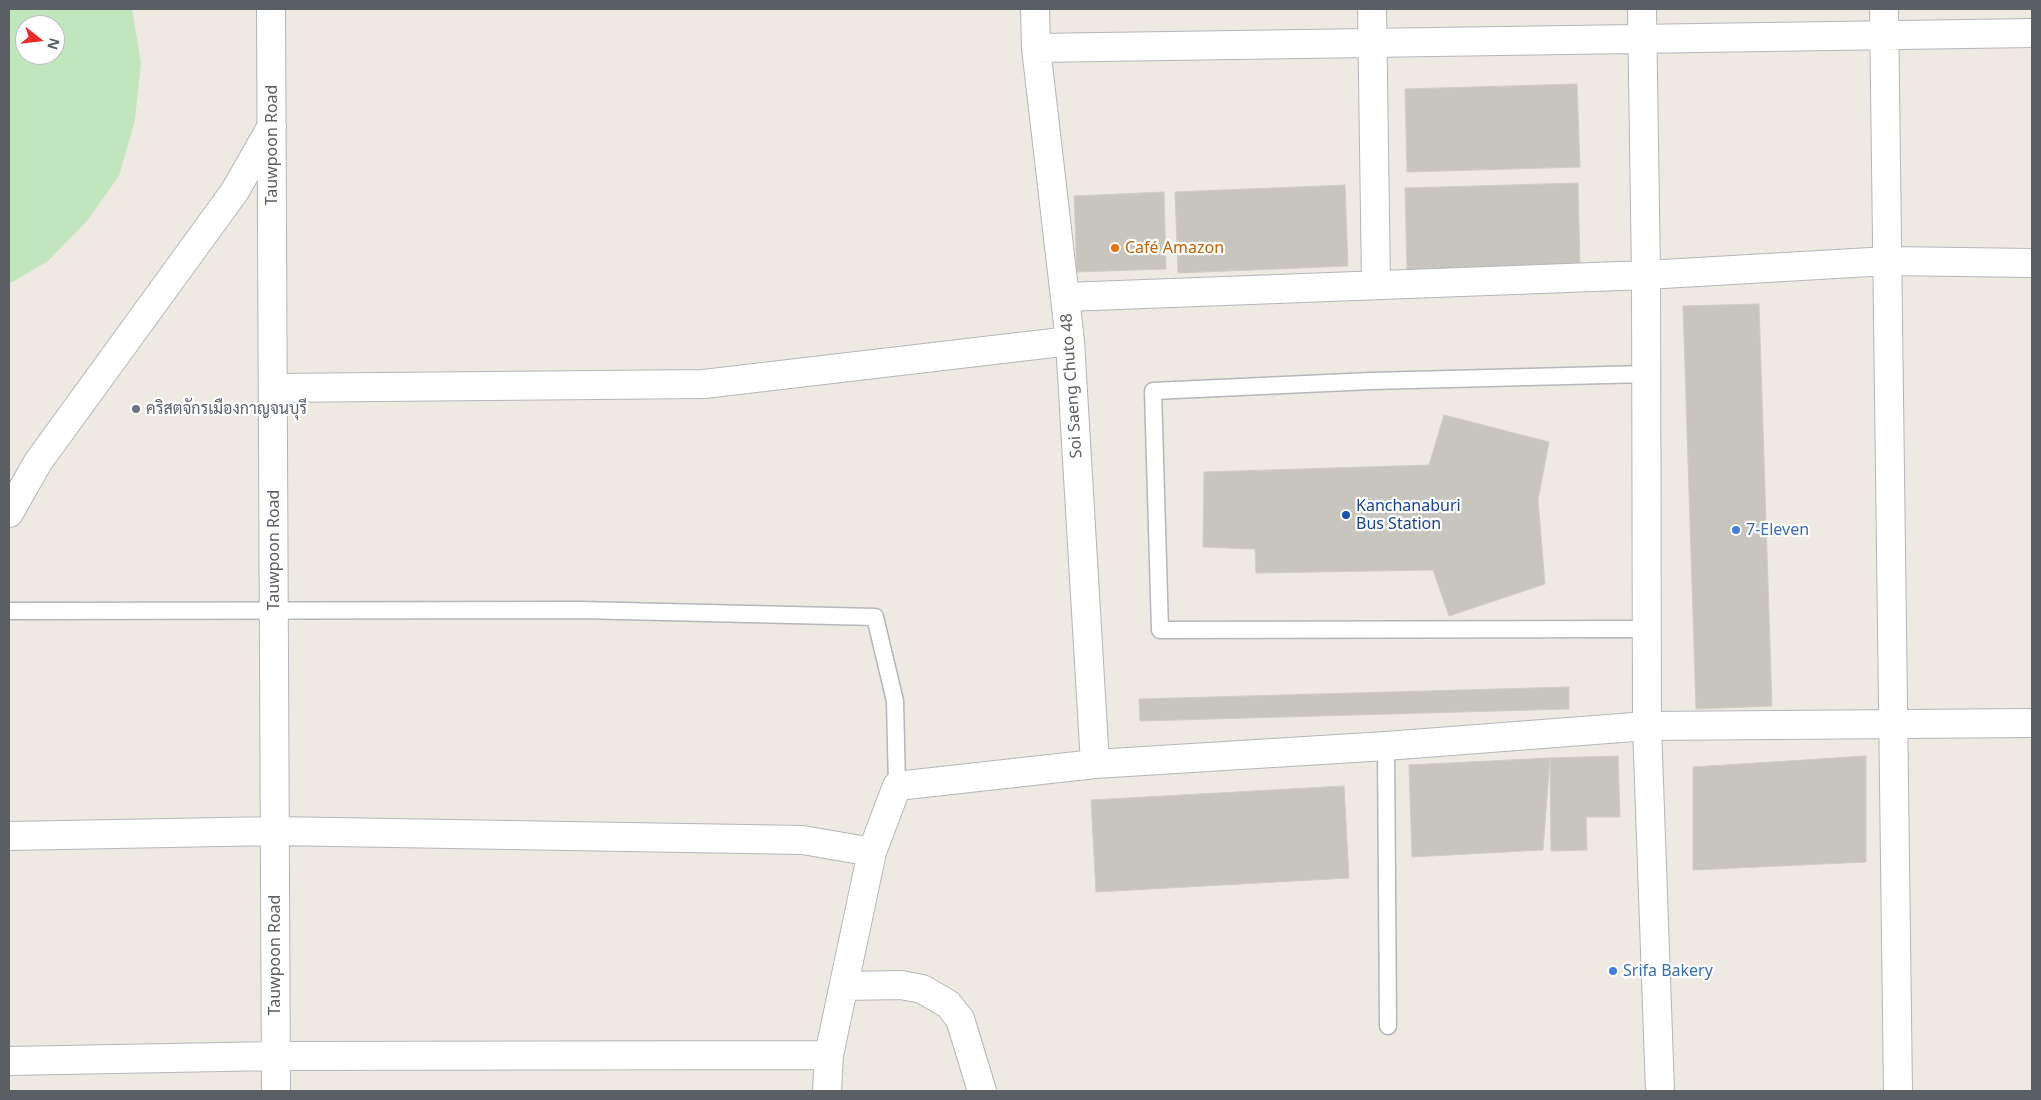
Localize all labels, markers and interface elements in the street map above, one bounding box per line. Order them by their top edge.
north arrow [15,15,65,65]
text: N [43,36,65,52]
street label: Tauwpoon Road [262,85,282,205]
place label: Café Amazon [1125,238,1224,258]
marker: Café Amazon [1109,242,1121,254]
street label: Soi Saeng Chuto 48 [1057,313,1087,459]
place label: คริสตจักรเมืองกาญจนบุรี [146,399,307,419]
marker: คริสตจักรเมืองกาญจนบุรี [130,403,142,415]
street label: Tauwpoon Road [264,490,284,610]
place label: Kanchanaburi Bus Station [1356,496,1461,534]
marker: Kanchanaburi Bus Station [1340,509,1352,521]
place label: 7-Eleven [1746,520,1809,540]
marker: 7-Eleven [1730,524,1742,536]
street label: Tauwpoon Road [265,895,285,1015]
place label: Srifa Bakery [1623,961,1713,981]
marker: Srifa Bakery [1607,965,1619,977]

